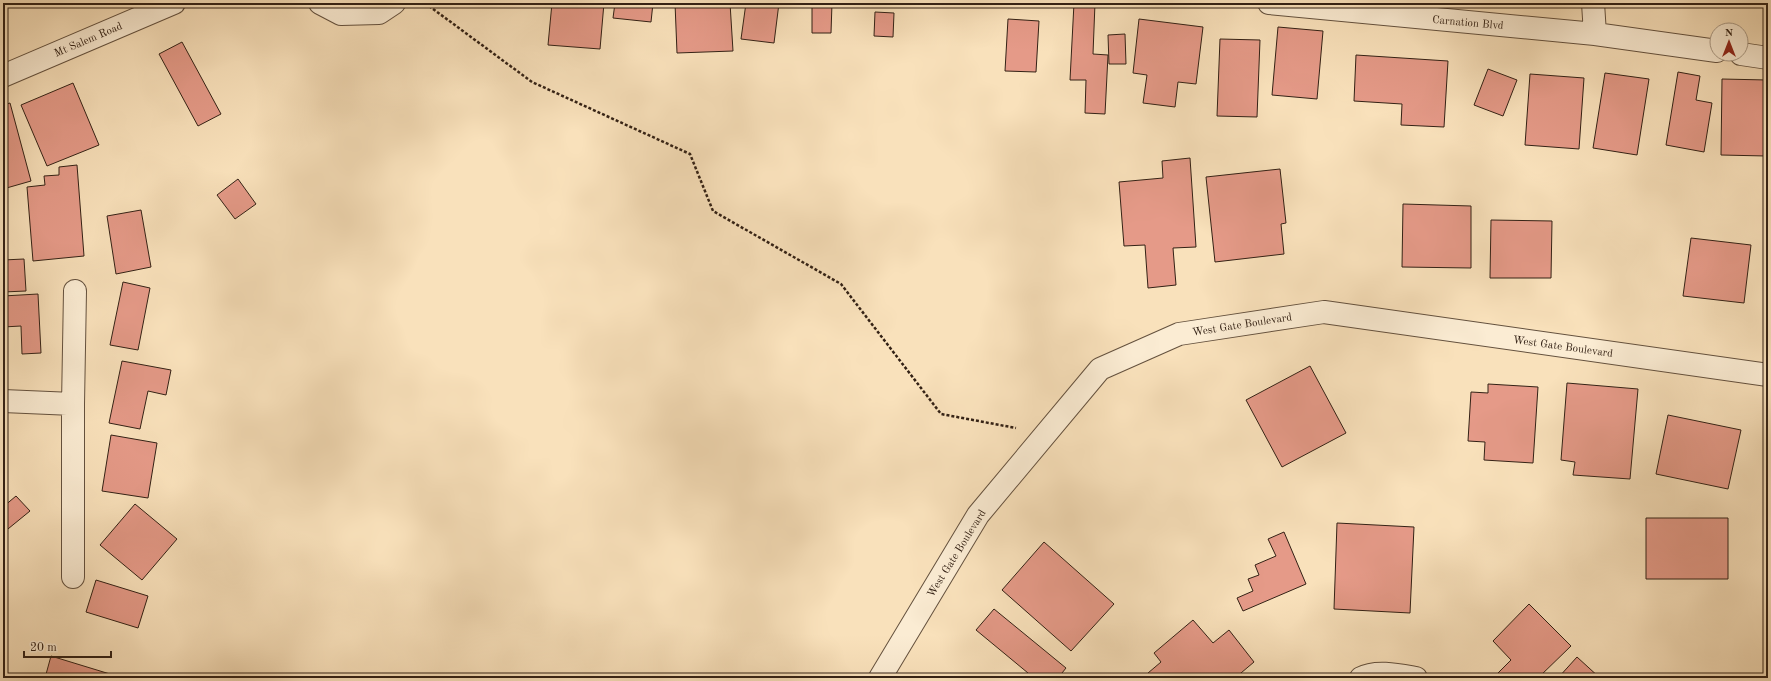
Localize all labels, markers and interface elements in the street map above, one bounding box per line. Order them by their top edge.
street label: Carnation Blvd [1432,15,1504,32]
street label: Mt Salem Road [53,21,124,60]
north arrow [1709,22,1749,62]
text: N [1725,28,1734,39]
street label: West Gate Boulevard [1192,312,1293,339]
street label: West Gate Boulevard [1512,335,1614,360]
street label: West Gate Boulevard [926,508,989,600]
scale bar [24,633,111,659]
text: 20 m [30,642,57,654]

